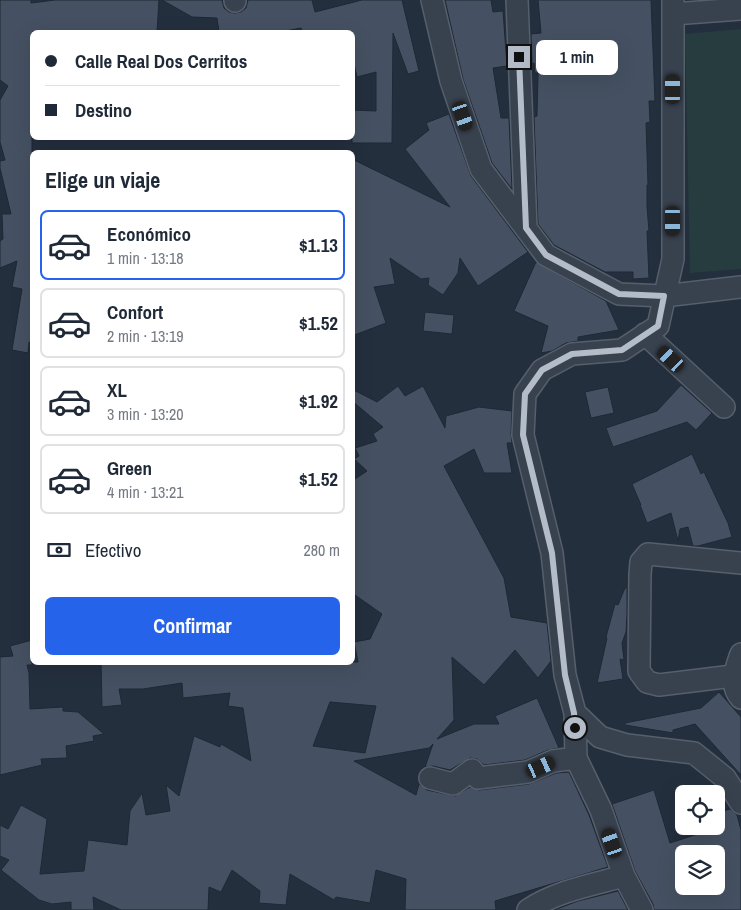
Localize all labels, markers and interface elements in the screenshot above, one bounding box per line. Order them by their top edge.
callout: 1 min [536,40,619,74]
route end [508,46,530,68]
text: 1 min [560,46,594,68]
text: Calle Real Dos Cerritos [75,48,247,74]
car [665,74,680,104]
text: Destino [75,97,132,123]
car [451,99,474,133]
text: Elige un viaje [45,165,160,195]
car [665,206,680,236]
text: Económico [107,221,191,247]
icon: car [47,223,92,268]
text: $1.13 [299,232,338,258]
text: 1 min · 13:18 [107,247,184,269]
text: Confort [107,299,163,325]
icon: car [47,301,92,346]
text: $1.52 [299,310,338,336]
text: 2 min · 13:19 [107,325,184,347]
car [654,343,687,375]
text: XL [107,377,127,403]
icon: car [47,379,92,424]
text: $1.92 [299,388,338,414]
text: 3 min · 13:20 [107,403,184,425]
text: Green [107,455,152,481]
icon: car [47,457,92,502]
text: $1.52 [299,466,338,492]
text: 4 min · 13:21 [107,481,184,503]
icon: cash [45,536,73,564]
text: Efectivo [85,537,141,563]
text: 280 m [304,539,340,561]
button: Confirmar [45,597,340,655]
route start [564,717,586,739]
car [524,754,557,780]
map controls [675,785,725,895]
button: locate [675,785,725,835]
car [600,826,623,860]
button: layers [675,845,725,895]

